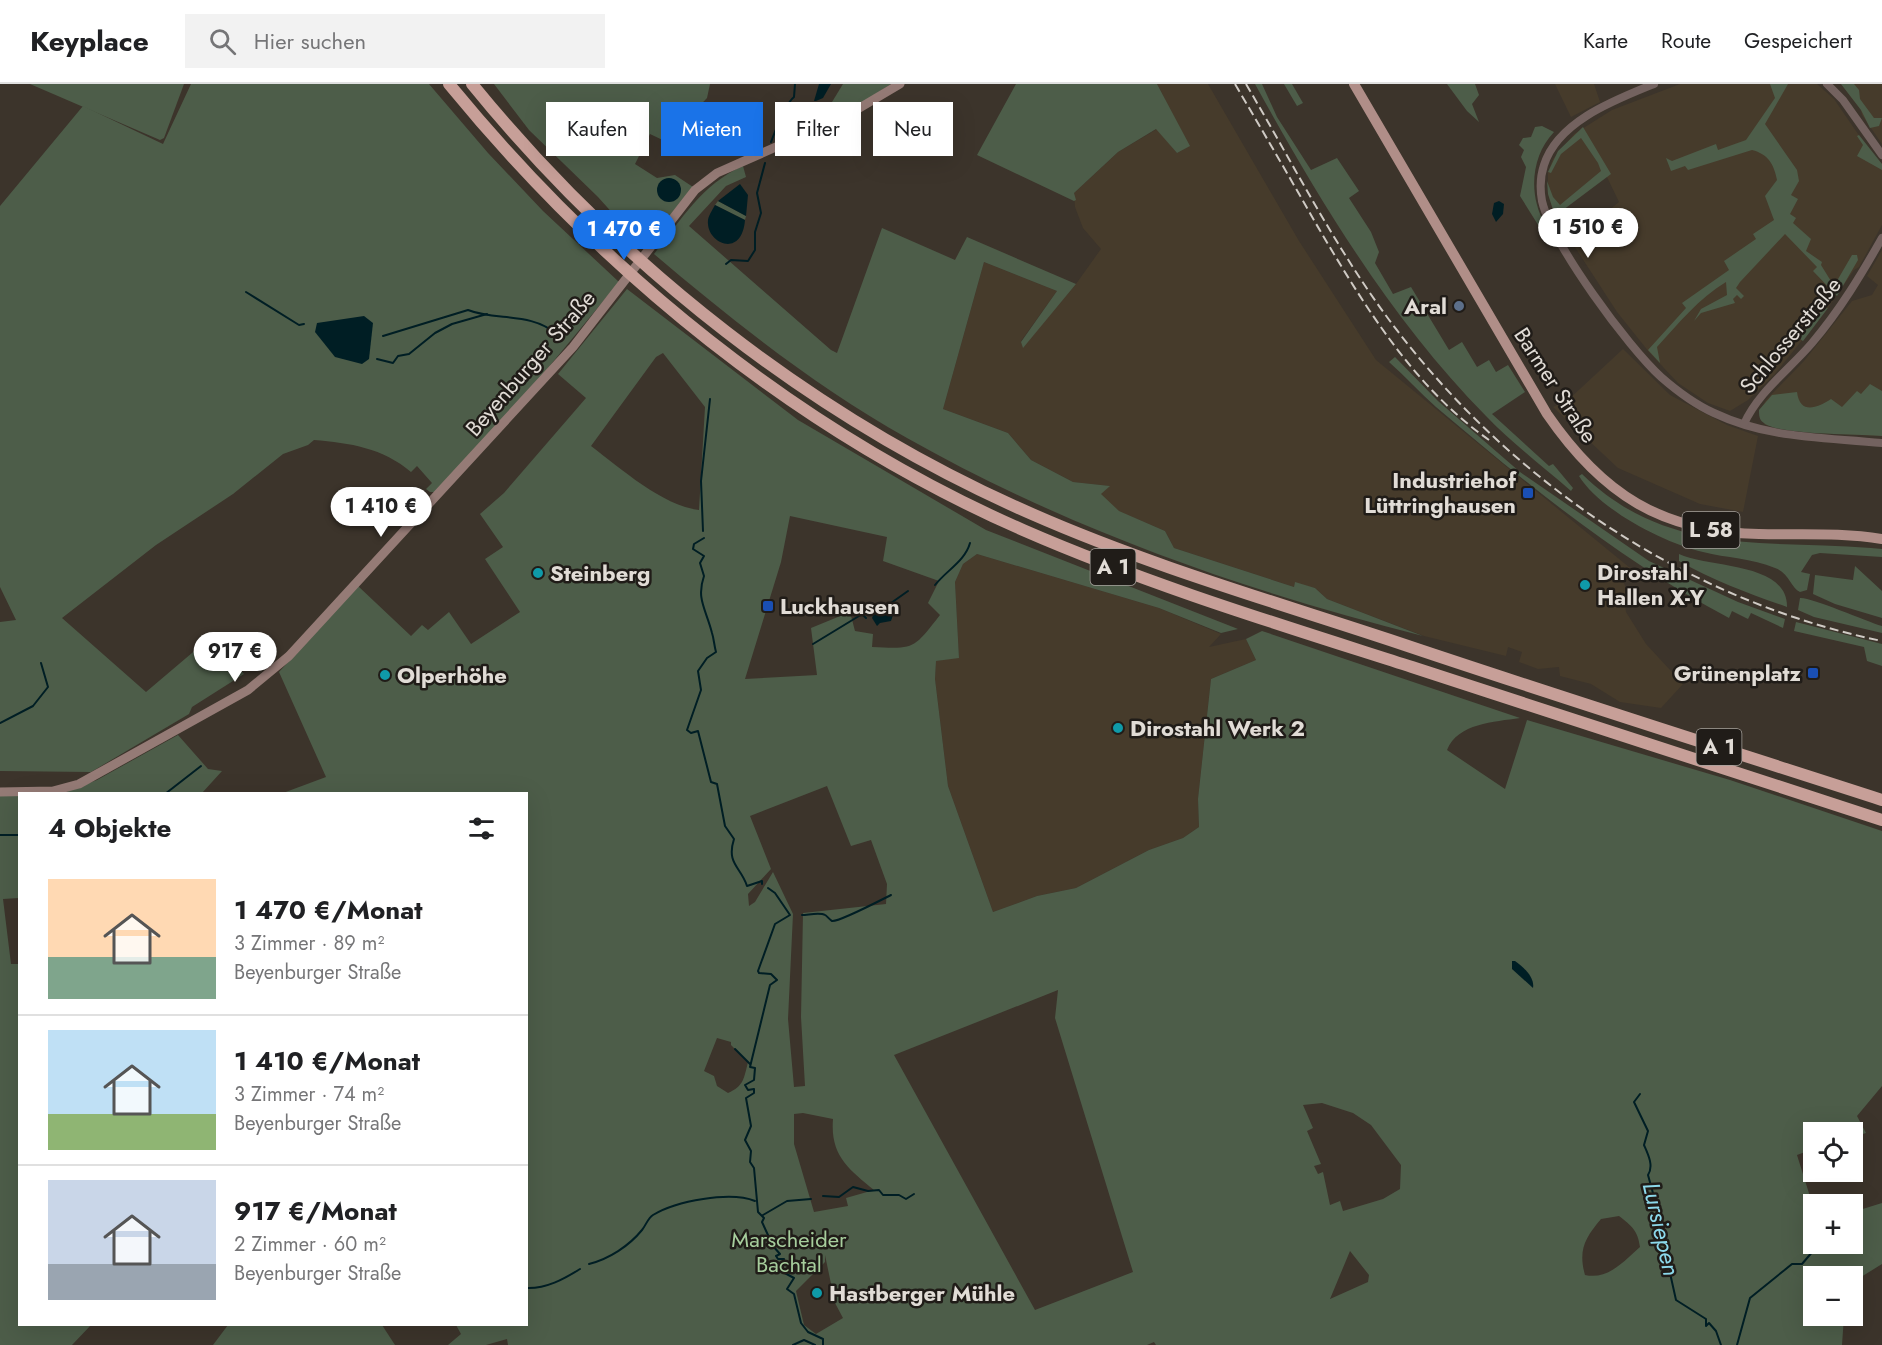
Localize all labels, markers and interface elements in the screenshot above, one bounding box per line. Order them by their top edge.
search box [185,14,605,68]
text: Keyplace [30,21,149,62]
icon: search [206,25,239,58]
text: Hier suchen [254,25,366,57]
text: Karte [1583,26,1628,56]
text: Route [1661,26,1711,56]
text: Gespeichert [1744,26,1852,56]
chip: Kaufen [546,102,649,156]
chip: Mieten [661,102,763,156]
chip: Filter [775,102,861,156]
chip: Neu [873,102,953,156]
pin: 1 510 € [1533,208,1643,259]
pin: 1 470 € [569,210,679,261]
text: 1 510 € [1552,213,1624,242]
text: 1 470 € [587,215,661,244]
street label: Schlosserstraße [1732,270,1848,400]
street label: Beyenburger Straße [458,283,602,443]
place label: Aral [1403,290,1447,322]
marker: Aral [1452,299,1466,313]
street label: Barmer Straße [1507,321,1605,449]
place label: Industriehof Lüttringhausen [1364,464,1517,521]
marker: Industriehof Lüttringhausen [1521,486,1535,500]
pin: 1 410 € [326,487,436,538]
text: 1 410 € [345,492,417,521]
road number: L 58 [1682,512,1740,548]
road number: A 1 [1090,549,1136,585]
place label: Dirostahl Hallen X-Y [1597,556,1705,613]
place label: Steinberg [550,557,650,589]
marker: Steinberg [531,566,545,580]
marker: Dirostahl Hallen X-Y [1578,578,1592,592]
place label: Luckhausen [780,590,900,622]
marker: Luckhausen [761,599,775,613]
pin: 917 € [193,632,277,683]
text: 917 € [208,637,262,666]
place label: Grünenplatz [1674,657,1802,689]
place label: Olperhöhe [397,659,507,691]
marker: Grünenplatz [1806,666,1820,680]
marker: Olperhöhe [378,668,392,682]
place label: Dirostahl Werk 2 [1130,712,1305,744]
marker: Dirostahl Werk 2 [1111,721,1125,735]
road number: A 1 [1696,729,1742,765]
text: 4 Objekte [48,809,171,847]
icon: filters [465,812,498,845]
text: 1 470 €/Monat [234,891,422,929]
icon: home [96,903,168,975]
text: 3 Zimmer · 89 m² [234,929,384,958]
text: Beyenburger Straße [234,958,401,987]
text: 1 410 €/Monat [234,1042,420,1080]
icon: home [96,1054,168,1126]
text: 3 Zimmer · 74 m² [234,1080,384,1109]
text: Beyenburger Straße [234,1109,401,1138]
map controls [1803,1122,1863,1326]
button: locate [1803,1122,1863,1182]
water label: Lursiepen [1634,1179,1689,1279]
text: 917 €/Monat [234,1192,397,1230]
button: + [1803,1194,1863,1254]
icon: home [96,1204,168,1276]
park label: Marscheider Bachtal [731,1223,847,1280]
text: 2 Zimmer · 60 m² [234,1230,386,1259]
text: Beyenburger Straße [234,1259,401,1288]
button: − [1803,1266,1863,1326]
place label: Hastberger Mühle [829,1277,1015,1309]
marker: Hastberger Mühle [810,1286,824,1300]

